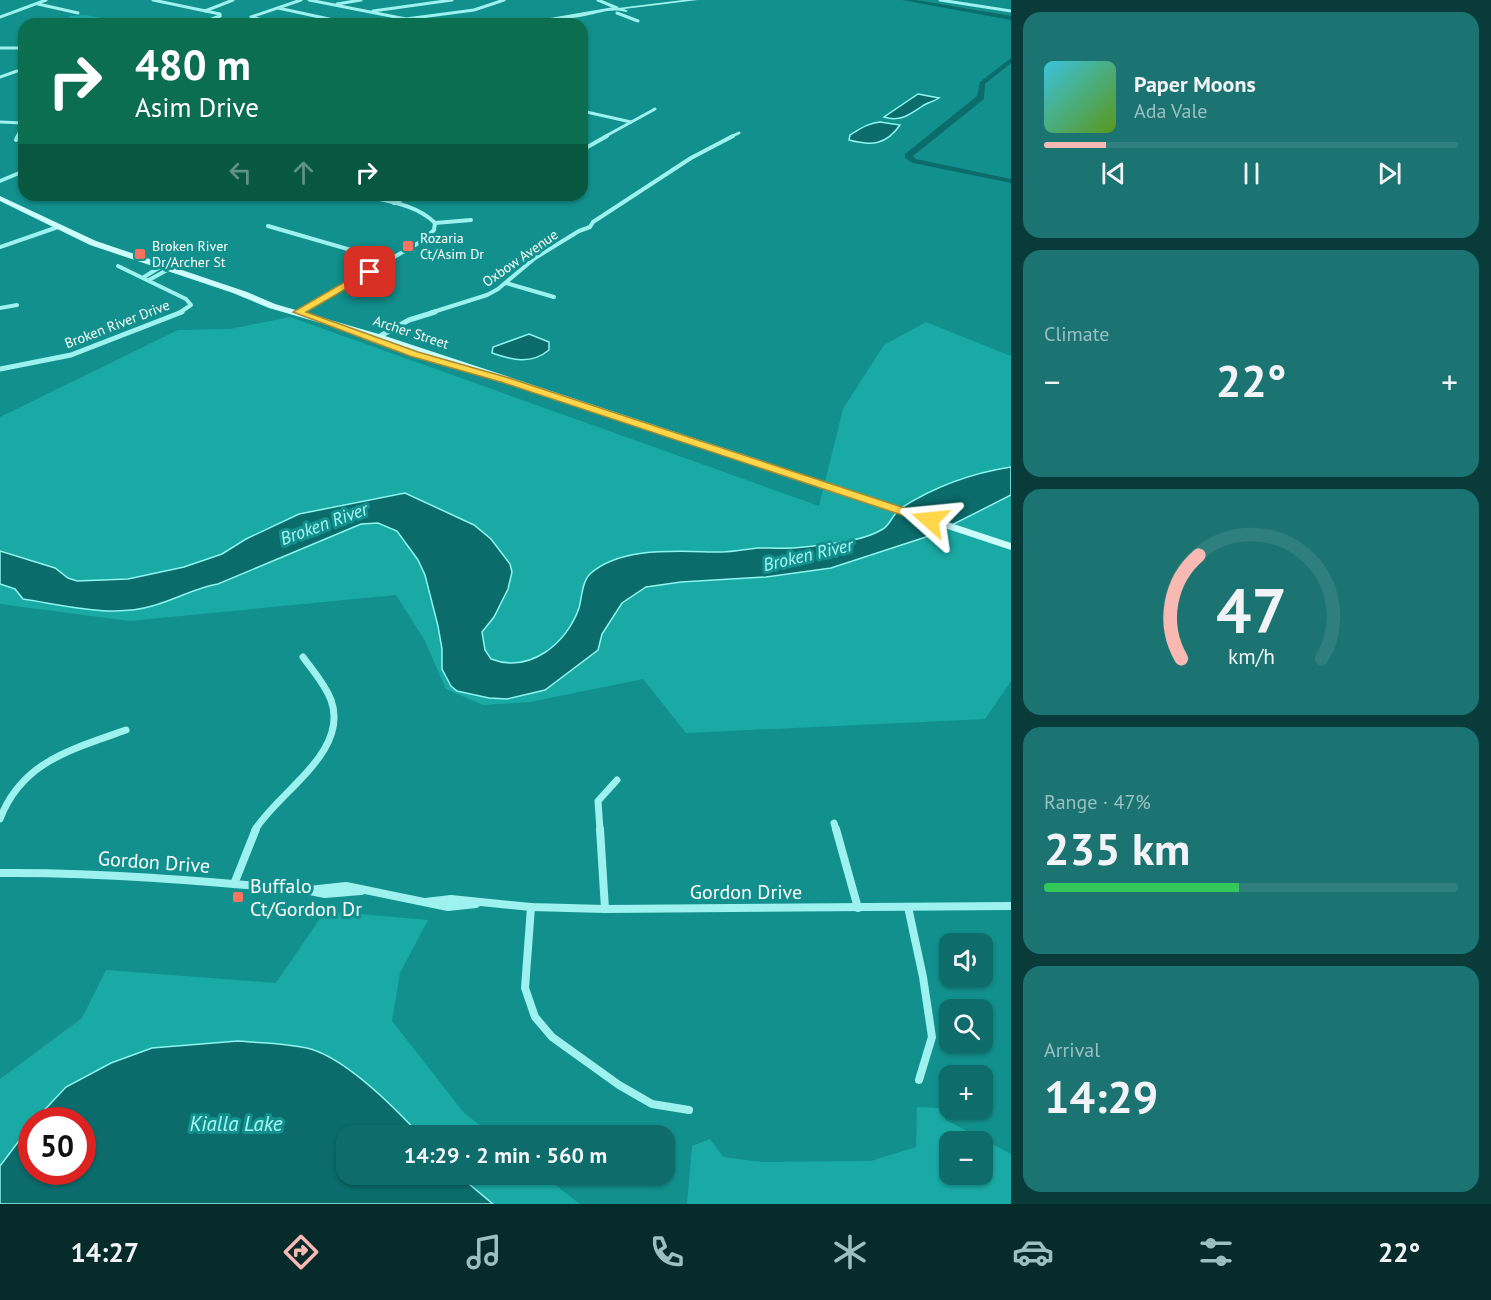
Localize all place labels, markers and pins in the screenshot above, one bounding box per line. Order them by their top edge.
place label: Rozaria Ct/Asim Dr [420,229,484,263]
place label: Broken River Dr/Archer St [152,237,228,271]
marker: Rozaria Ct/Asim Dr [401,239,415,253]
pin [344,246,395,297]
marker: Broken River Dr/Archer St [133,247,147,261]
place label: Buffalo Ct/Gordon Dr [250,873,362,922]
marker: Buffalo Ct/Gordon Dr [231,890,245,904]

